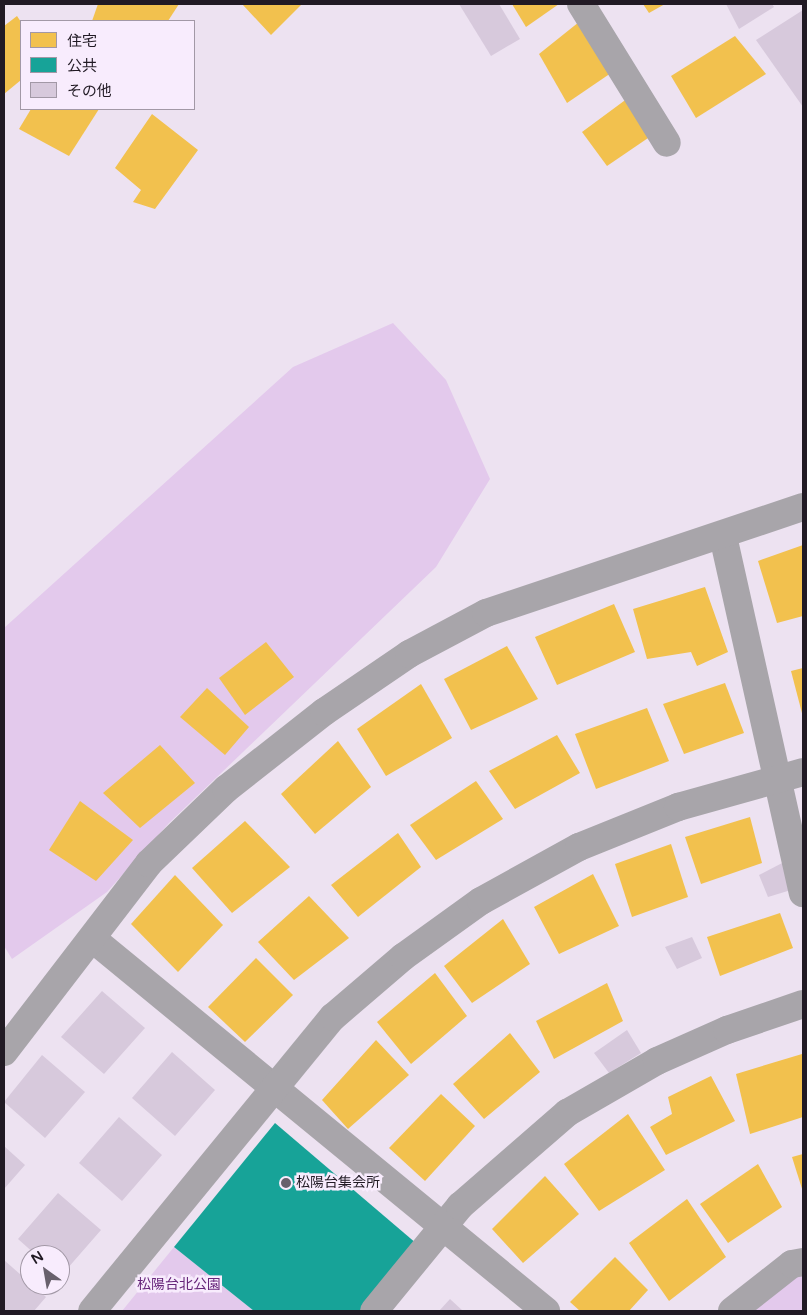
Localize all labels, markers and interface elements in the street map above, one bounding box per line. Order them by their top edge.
legend [20,20,195,110]
text: 住宅 [67,32,97,50]
text: 公共 [67,57,97,75]
text: その他 [67,82,112,100]
place label: 松陽台集会所 [296,1175,380,1191]
marker: 松陽台集会所 [280,1177,292,1189]
north arrow [20,1245,70,1295]
text: N [28,1248,47,1268]
park label: 松陽台北公園 [137,1277,221,1293]

